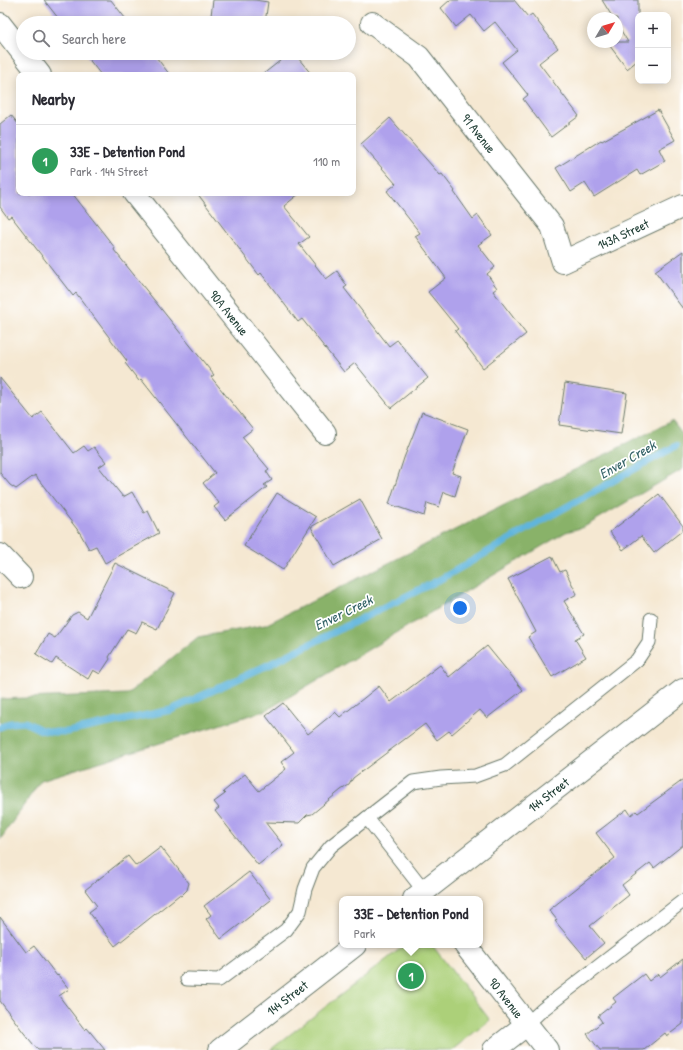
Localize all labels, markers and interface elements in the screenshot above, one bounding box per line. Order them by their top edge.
north arrow [587,12,623,48]
map controls [635,12,671,84]
button: + [635,12,671,48]
search box [16,16,356,60]
icon: search [30,27,52,49]
text: Search here [62,28,126,49]
button: − [635,48,671,84]
text: Nearby [32,87,75,110]
street label: 91 Avenue [458,110,500,157]
text: 33E - Detention Pond [70,141,185,162]
text: 1 [43,152,47,170]
text: 110 m [313,152,340,170]
text: Park · 144 Street [70,162,148,180]
street label: 143A Street [594,214,652,254]
street label: 90A Avenue [206,286,253,339]
water label: Enver Creek [595,435,660,483]
water label: Enver Creek [311,589,376,634]
your location [450,598,470,618]
street label: 144 Street [524,773,573,816]
popup [339,896,483,948]
text: 33E - Detention Pond [354,903,468,924]
text: Park [354,924,375,942]
pin: 1 [398,961,424,991]
street label: 90 Avenue [485,974,528,1022]
street label: 144 Street [263,976,312,1020]

